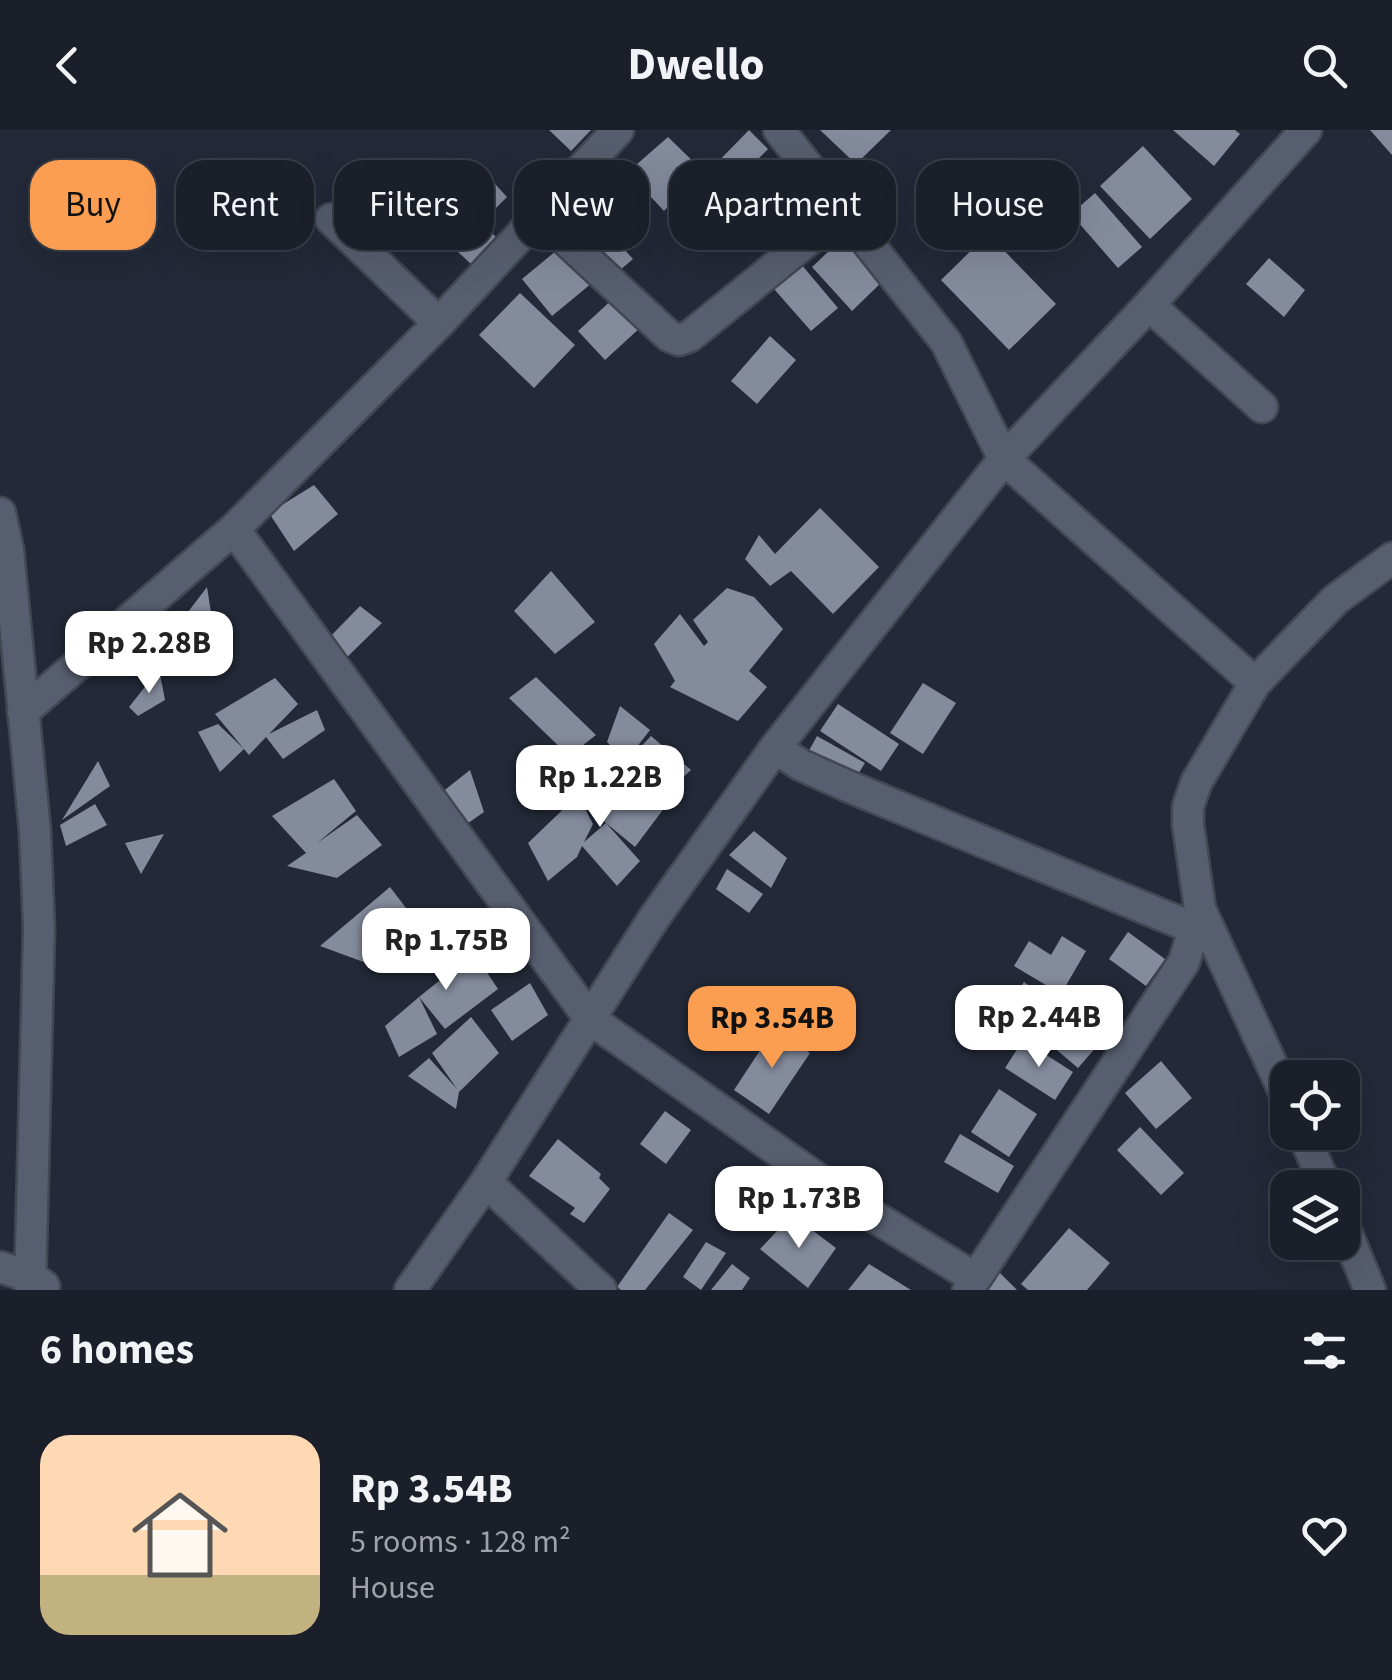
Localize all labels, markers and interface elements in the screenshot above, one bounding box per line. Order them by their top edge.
text: Dwello [627,33,765,97]
icon: back [40,38,95,93]
icon: search [1297,38,1352,93]
chip: Buy [30,160,156,250]
chip: Rent [176,160,314,250]
chip: Filters [334,160,494,250]
chip: New [514,160,649,250]
chip: Apartment [669,160,896,250]
chip: House [916,160,1079,250]
pin: Rp 2.28B [46,611,252,696]
text: Rp 2.28B [87,620,211,666]
pin: Rp 1.22B [497,745,703,830]
text: Rp 1.22B [538,754,662,800]
pin: Rp 1.75B [343,908,549,993]
text: Rp 1.75B [384,917,508,963]
pin: Rp 2.44B [936,985,1142,1070]
pin: Rp 3.54B [669,986,875,1071]
text: Rp 2.44B [977,994,1101,1040]
text: Rp 3.54B [710,995,834,1041]
map controls [1270,1060,1360,1260]
button: locate [1270,1060,1360,1150]
pin: Rp 1.73B [696,1166,902,1251]
button: layers [1270,1170,1360,1260]
text: Rp 1.73B [737,1175,861,1221]
text: 6 homes [40,1320,194,1380]
icon: filters [1297,1323,1352,1378]
text: Rp 3.54B [350,1459,513,1519]
icon: home [120,1475,240,1595]
icon: heart [1297,1508,1352,1563]
text: 5 rooms · 128 m² [350,1519,571,1565]
text: House [350,1565,435,1611]

